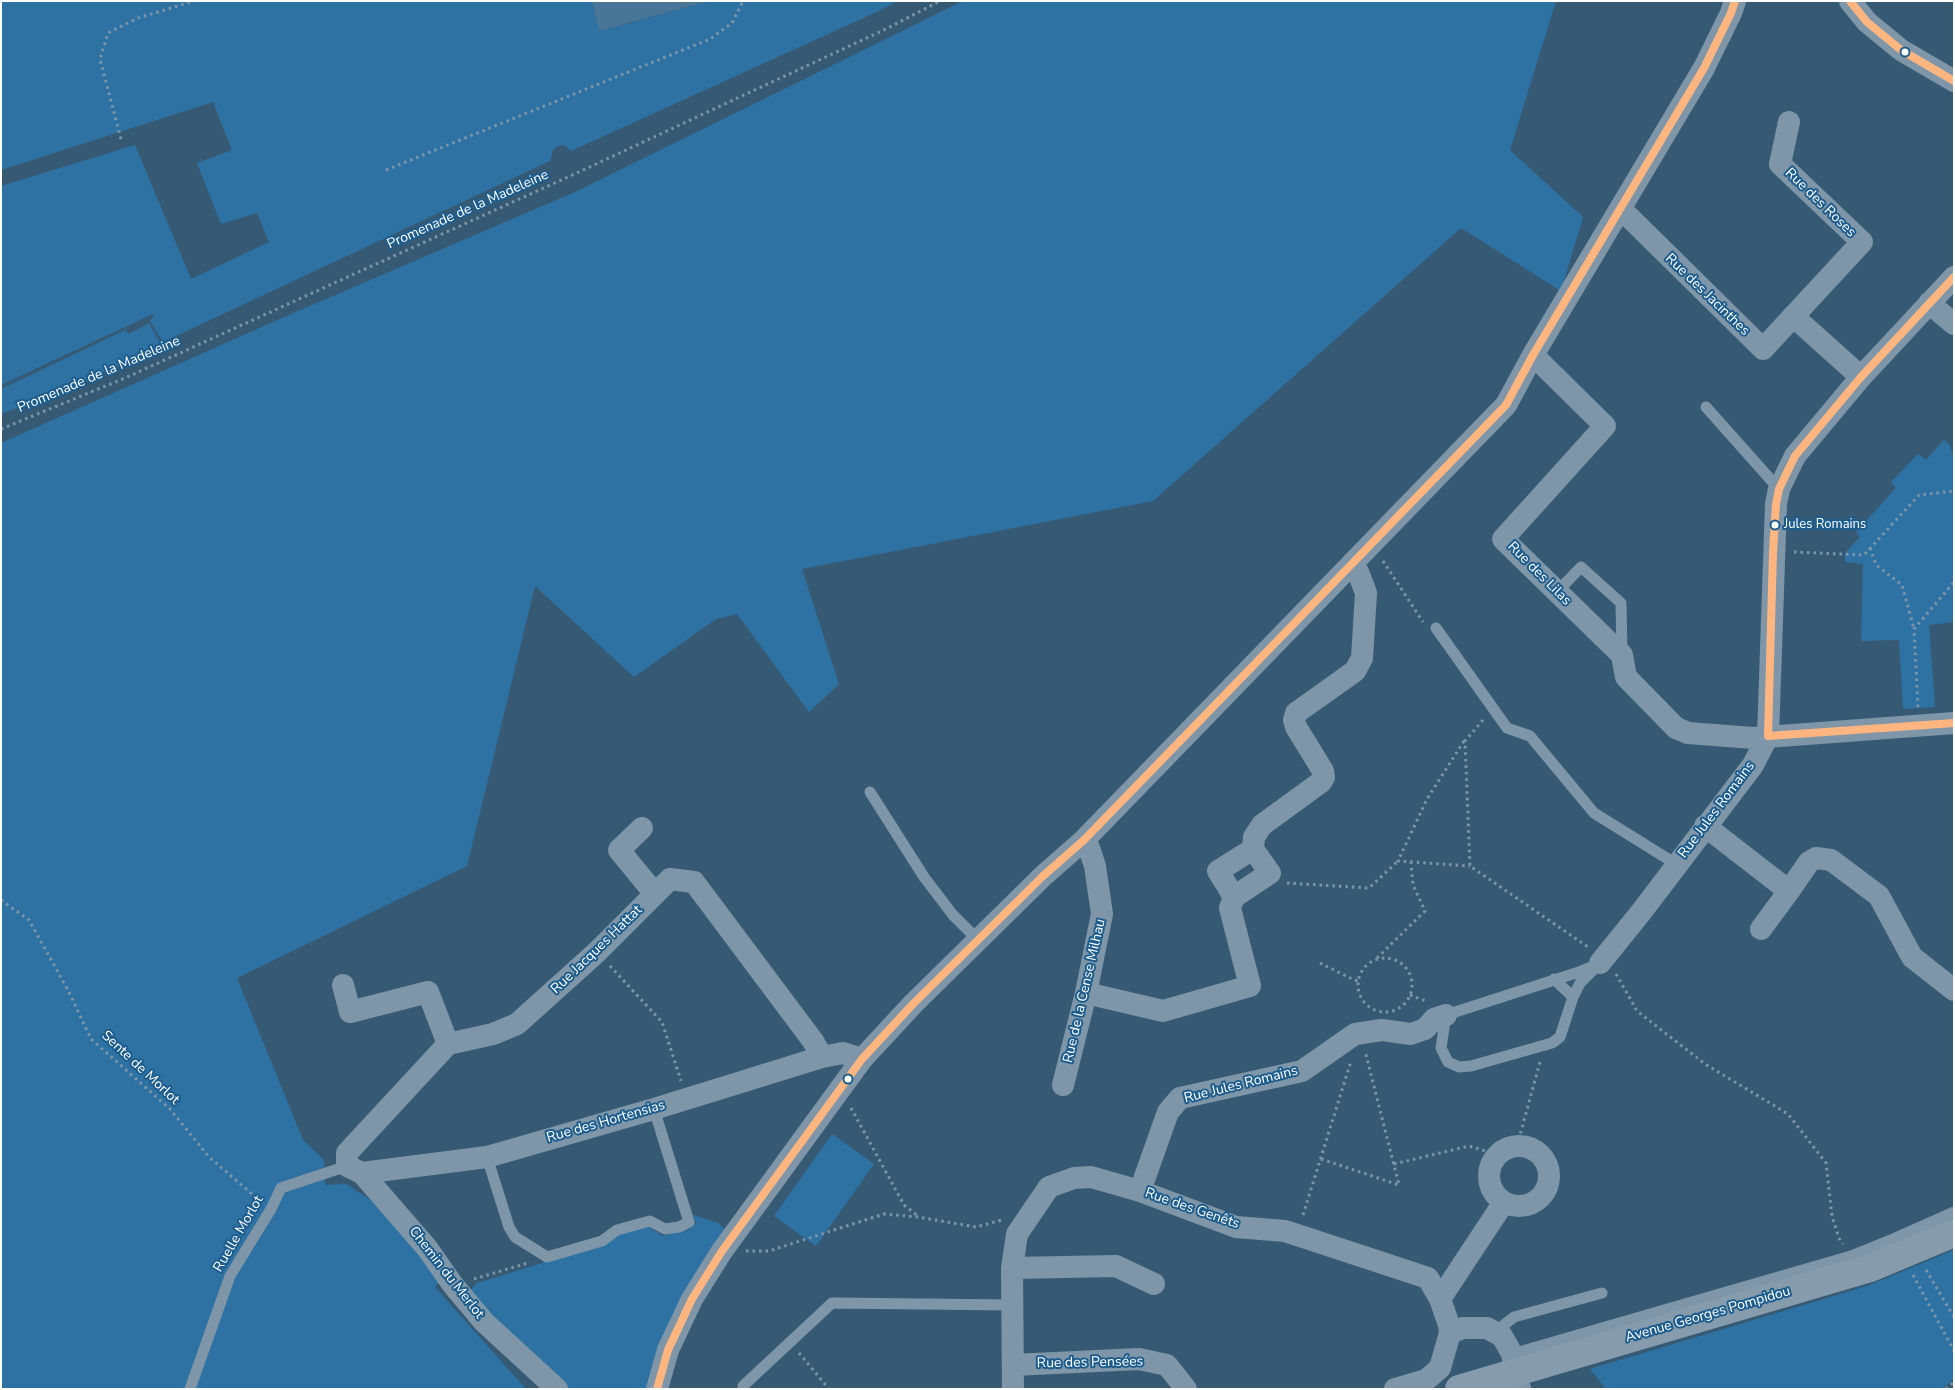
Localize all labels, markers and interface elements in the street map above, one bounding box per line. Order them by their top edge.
unlabelled marker [1900,47,1910,57]
street label: Rue des Roses [1781,165,1859,241]
street label: Promenade de la Madeleine [385,167,551,253]
street label: Rue des Jacinthes [1661,250,1753,340]
street label: Promenade de la Madeleine [15,333,183,417]
place label: Jules Romains [1784,517,1866,533]
marker: Jules Romains [1770,520,1780,530]
street label: Rue des Lilas [1504,539,1574,609]
street label: Rue Jules Romains [1675,758,1759,862]
street label: Rue Jacques Hattat [548,902,646,998]
street label: Rue de la Cense Milhau [1060,917,1110,1065]
street label: Sente de Morlot [98,1028,182,1108]
street label: Rue Jules Romains [1182,1063,1300,1107]
unlabelled marker [843,1074,853,1084]
street label: Rue des Hortensias [545,1097,667,1147]
street label: Rue des Genêts [1143,1185,1241,1233]
street label: Ruelle Morlot [210,1193,268,1275]
street label: Chemin du Merlot [405,1224,487,1322]
street label: Avenue Georges Pompidou [1623,1283,1793,1347]
street label: Rue des Pensées [1037,1354,1143,1372]

